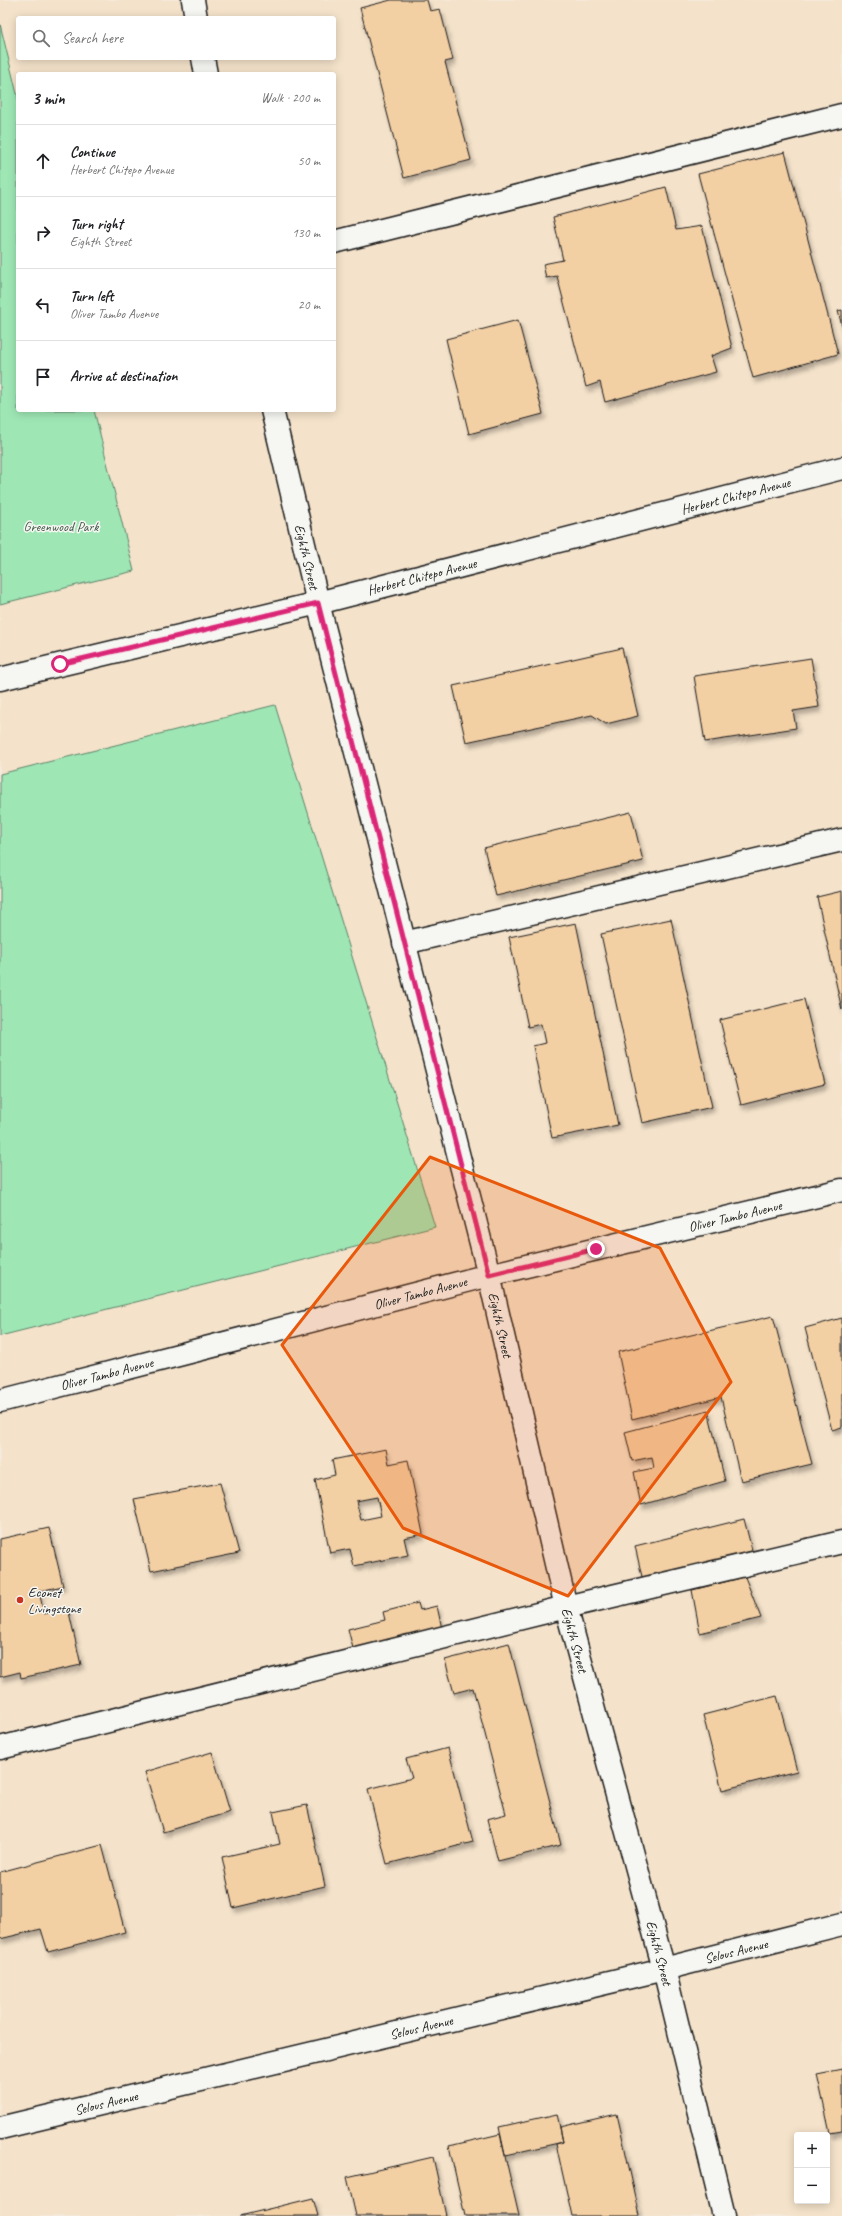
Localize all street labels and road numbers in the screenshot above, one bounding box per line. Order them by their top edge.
street label: Herbert Chitepo Avenue [679,473,793,518]
street label: Eighth Street [291,523,323,592]
street label: Herbert Chitepo Avenue [365,554,480,599]
street label: Oliver Tambo Avenue [687,1197,785,1236]
street label: Oliver Tambo Avenue [372,1273,470,1313]
street label: Eighth Street [484,1291,516,1360]
street label: Oliver Tambo Avenue [58,1354,156,1394]
street label: Eighth Street [558,1606,592,1676]
street label: Eighth Street [642,1919,676,1988]
street label: Selous Avenue [703,1935,771,1967]
street label: Selous Avenue [388,2012,456,2043]
street label: Selous Avenue [73,2087,141,2119]

